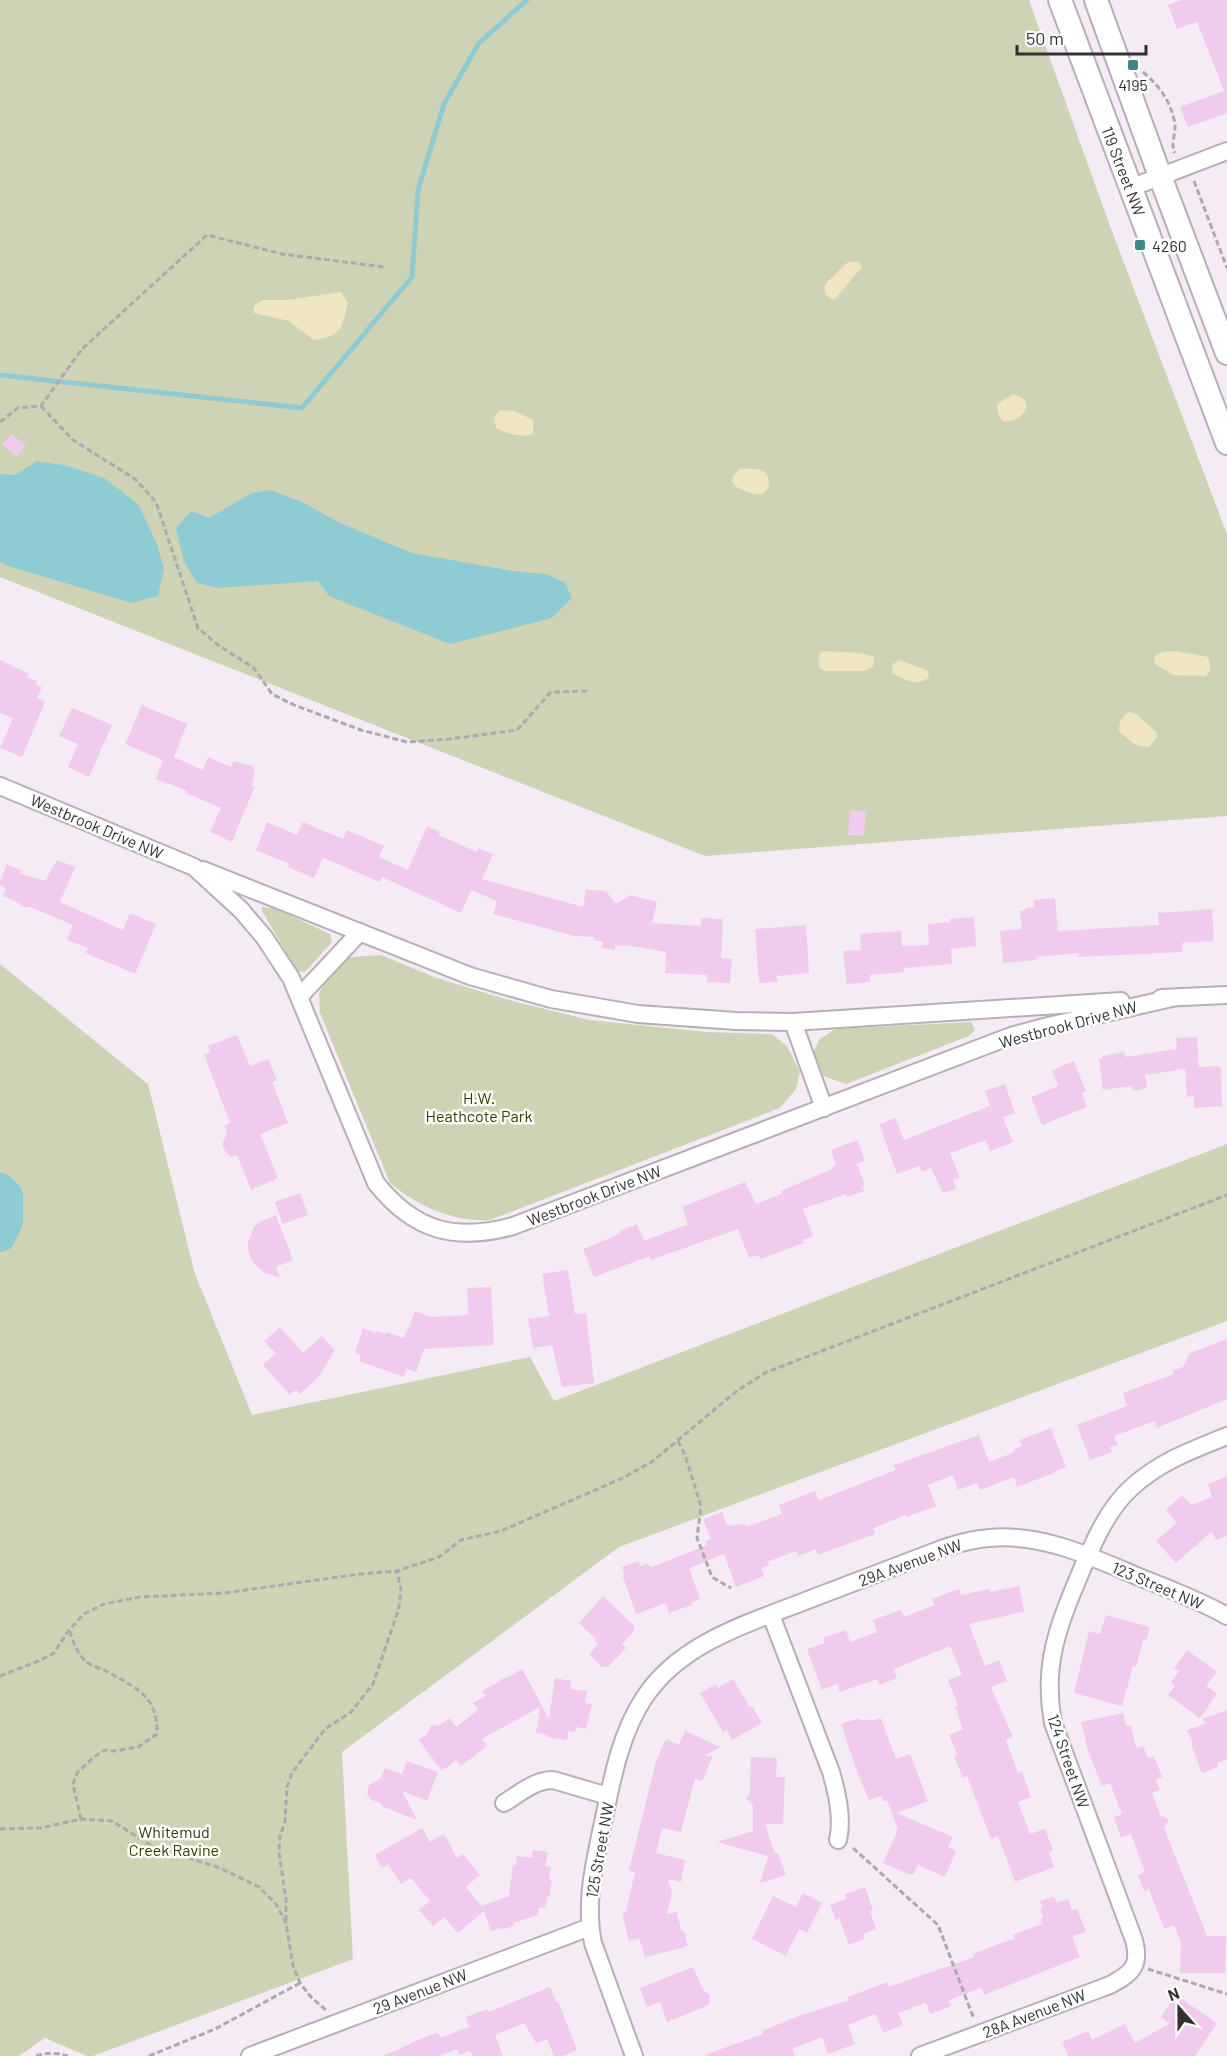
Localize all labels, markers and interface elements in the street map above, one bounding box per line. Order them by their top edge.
scale bar [1017,18,1146,56]
text: 50 m [1026,27,1064,49]
marker: 4195 [1126,58,1140,72]
place label: 4195 [1118,75,1148,94]
street label: 119 Street NW [1098,123,1150,219]
place label: 4260 [1152,236,1187,255]
marker: 4260 [1133,238,1147,252]
street label: Westbrook Drive NW [28,790,166,862]
street label: Westbrook Drive NW [997,996,1139,1052]
park label: H.W. Heathcote Park [425,1088,533,1125]
street label: Westbrook Drive NW [524,1161,664,1229]
street label: 29A Avenue NW [856,1534,964,1590]
street label: 123 Street NW [1110,1557,1206,1613]
street label: 124 Street NW [1044,1712,1094,1810]
street label: 125 Street NW [581,1800,617,1900]
park label: Whitemud Creek Ravine [129,1822,219,1859]
street label: 29 Avenue NW [370,1964,470,2018]
north arrow [1149,1978,1209,2038]
text: N [1165,1983,1182,2004]
street label: 28A Avenue NW [980,1985,1088,2041]

